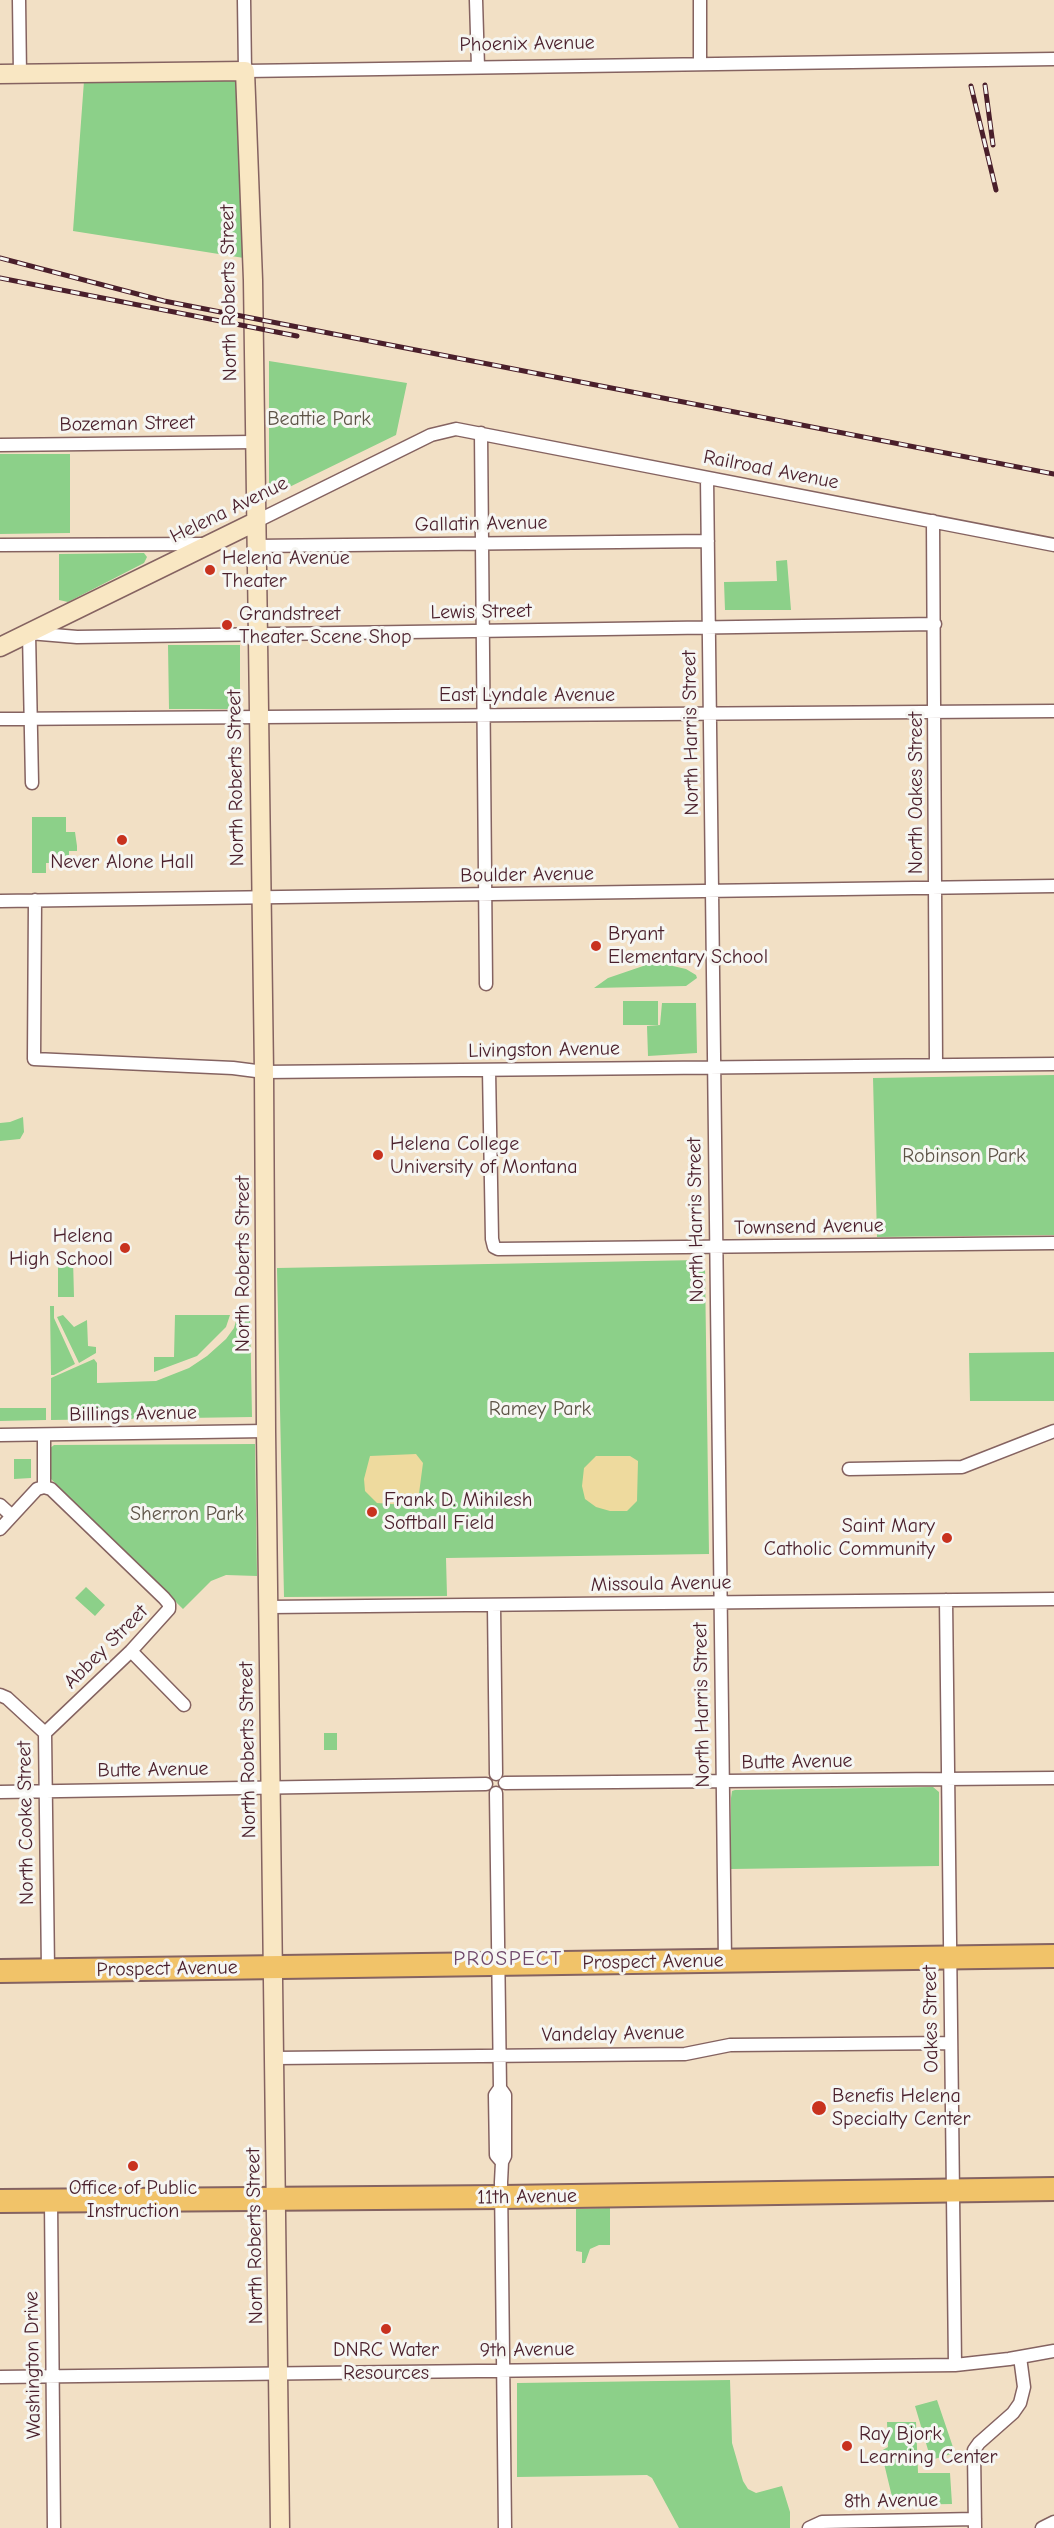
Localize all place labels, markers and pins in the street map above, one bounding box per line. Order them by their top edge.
place label: Helena Avenue Theater [222,546,350,593]
marker: Helena Avenue Theater [203,563,217,577]
place label: Grandstreet Theater Scene Shop [239,602,412,649]
marker: Grandstreet Theater Scene Shop [220,618,234,632]
marker: Never Alone Hall [115,833,129,847]
place label: Never Alone Hall [50,850,194,874]
place label: Bryant Elementary School [608,922,768,969]
marker: Bryant Elementary School [589,939,603,953]
place label: Helena College University of Montana [390,1132,578,1179]
marker: Helena College University of Montana [371,1148,385,1162]
place label: Helena High School [9,1224,113,1271]
marker: Helena High School [118,1241,132,1255]
place label: Frank D. Mihilesh Softball Field [384,1488,532,1535]
marker: Frank D. Mihilesh Softball Field [365,1505,379,1519]
place label: Saint Mary Catholic Community [764,1514,935,1561]
marker: Saint Mary Catholic Community [940,1531,954,1545]
place label: Benefis Helena Specialty Center [832,2084,970,2131]
marker: Benefis Helena Specialty Center [810,2099,828,2117]
marker: Office of Public Instruction [126,2159,140,2173]
place label: Office of Public Instruction [69,2176,197,2223]
marker: DNRC Water Resources [379,2322,393,2336]
place label: DNRC Water Resources [333,2338,439,2385]
place label: Ray Bjork Learning Center [859,2422,997,2469]
marker: Ray Bjork Learning Center [840,2439,854,2453]

